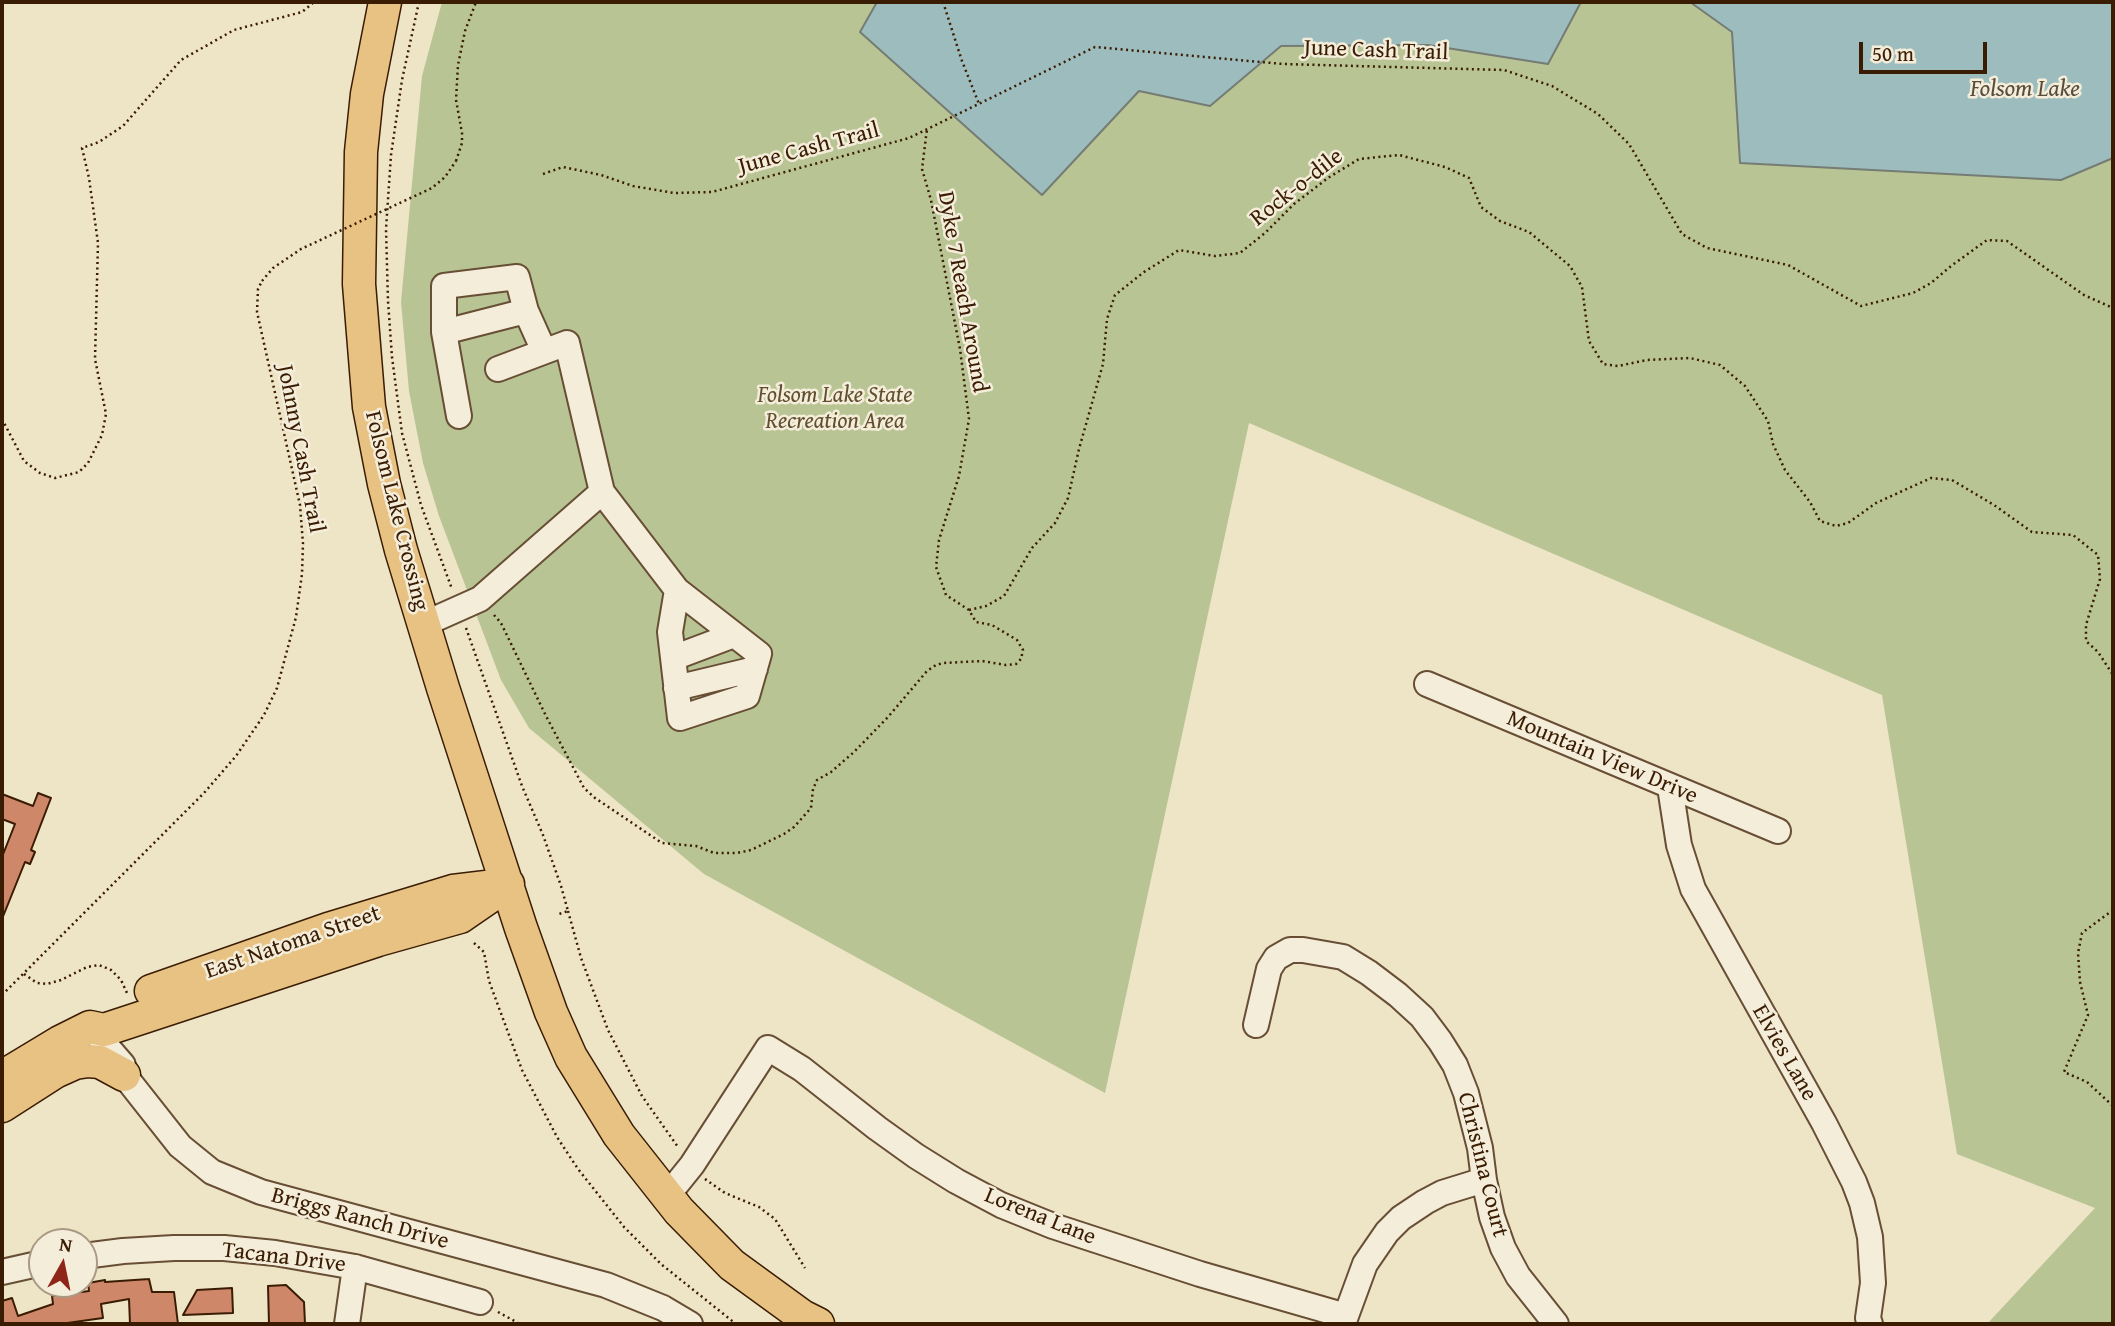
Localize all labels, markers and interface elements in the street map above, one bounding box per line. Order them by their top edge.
scale bar [1863,28,1991,72]
street label: June Cash Trail [1303,35,1449,67]
text: 50 m [1872,38,1914,69]
water label: Folsom Lake [1970,76,2080,104]
street label: June Cash Trail [735,117,883,181]
street label: Rock-o-dile [1245,143,1349,233]
street label: Dyke 7 Reach Around [931,189,993,395]
street label: Johnny Cash Trail [270,363,330,535]
park label: Folsom Lake State Recreation Area [758,382,912,436]
street label: Folsom Lake Crossing [358,408,434,614]
street label: Mountain View Drive [1502,705,1702,811]
street label: East Natoma Street [202,900,384,986]
street label: Elvies Lane [1745,1000,1823,1106]
street label: Christina Court [1451,1090,1513,1240]
street label: Briggs Ranch Drive [268,1182,452,1256]
street label: Lorena Lane [980,1182,1100,1252]
north arrow [28,1228,98,1298]
text: N [58,1229,74,1259]
street label: Tacana Drive [221,1237,347,1279]

